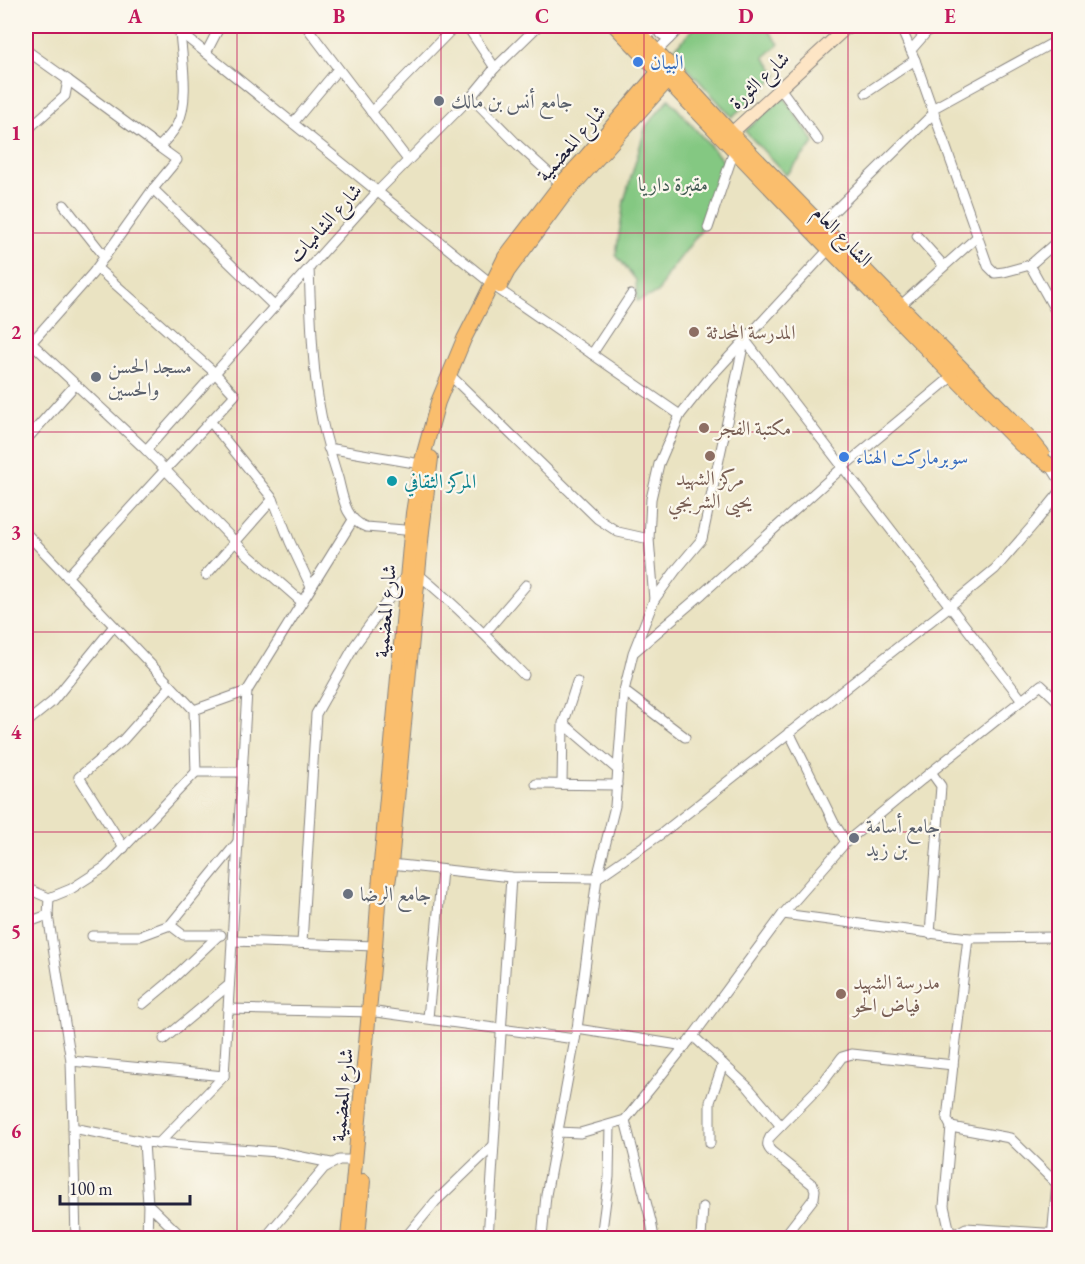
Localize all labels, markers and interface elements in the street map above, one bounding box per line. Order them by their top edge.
text: A [127,3,143,29]
text: B [333,3,345,29]
text: C [535,3,549,29]
text: D [738,3,754,29]
text: E [944,3,956,29]
street label: شارع الثورة [723,45,798,118]
place label: البيان [650,49,684,75]
marker: البيان [631,55,645,69]
place label: جامع أنس بن مالك [451,87,573,119]
marker: جامع أنس بن مالك [432,94,446,108]
street label: شارع المعضمية [530,99,615,190]
text: 1 [11,120,21,146]
park label: مقبرة داريا [638,171,708,197]
street label: شارع الشاميات [282,178,371,272]
street label: الشارع العام [804,200,879,276]
text: 2 [11,319,22,345]
place label: المدرسة المحدثة [706,319,796,345]
marker: المدرسة المحدثة [687,325,701,339]
place label: مسجد الحسن والحسين [108,353,192,402]
marker: مسجد الحسن والحسين [89,370,103,384]
place label: مكتبة الفجر [714,415,791,441]
marker: مكتبة الفجر [697,421,711,435]
place label: سوبرماركت الهناء [856,444,968,470]
marker: مركز الشهيد يحيى الشربجي [703,449,717,463]
marker: سوبرماركت الهناء [837,450,851,464]
place label: مركز الشهيد يحيى الشربجي [668,465,752,520]
place label: المركز الثقافي [404,468,476,497]
marker: المركز الثقافي [385,474,399,488]
text: 3 [11,519,21,545]
street label: شارع المعضمية [368,563,407,659]
text: 4 [11,719,22,745]
place label: جامع أسامة بن زيد [866,812,940,862]
marker: جامع أسامة بن زيد [847,831,861,845]
place label: جامع الرضا [360,881,431,912]
marker: جامع الرضا [341,887,355,901]
text: 5 [11,918,21,944]
place label: مدرسة الشهيد فياض الحو [851,969,940,1018]
marker: مدرسة الشهيد فياض الحو [834,987,848,1001]
street label: شارع المعضمية [325,1047,364,1143]
text: 6 [11,1118,22,1144]
scale bar [60,1168,190,1206]
text: 100 m [69,1177,113,1200]

